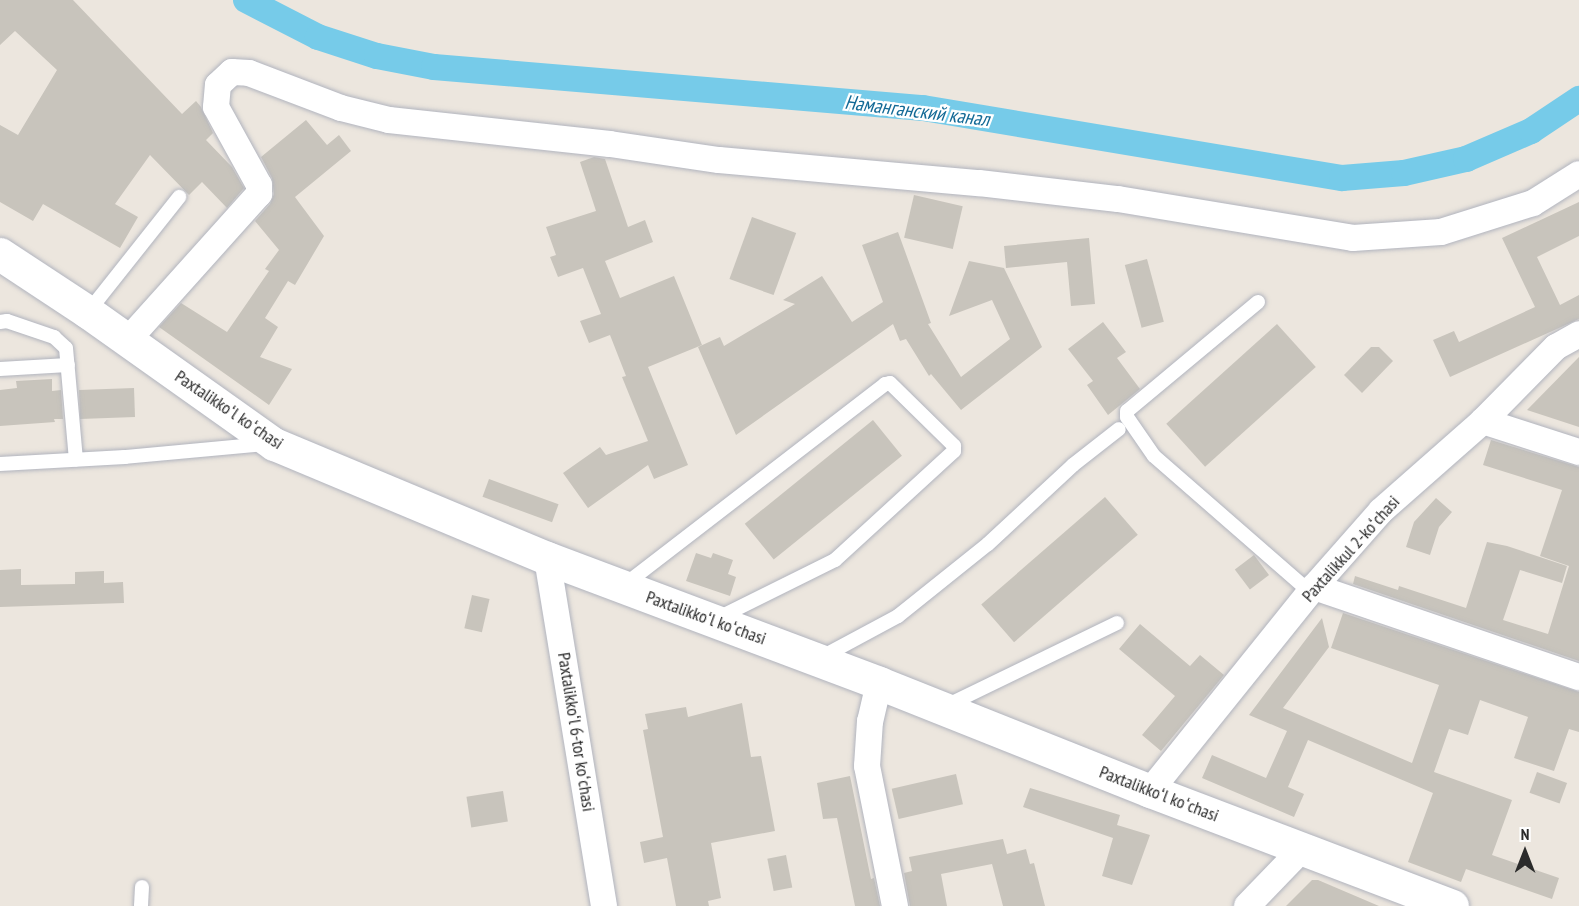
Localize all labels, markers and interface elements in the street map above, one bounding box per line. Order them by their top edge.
water label: Наманганский канал [843,90,991,132]
street label: Paxtalikkoʻl koʻchasi [171,366,287,454]
street label: Paxtalikkul 2-koʻchasi [1298,491,1404,607]
street label: Paxtalikkoʻl koʻchasi [643,586,769,650]
street label: Paxtalikkoʻl 6-tor koʻchasi [553,651,599,813]
street label: Paxtalikkoʻl koʻchasi [1096,761,1222,827]
north arrow [1495,822,1555,882]
text: N [1521,824,1529,844]

